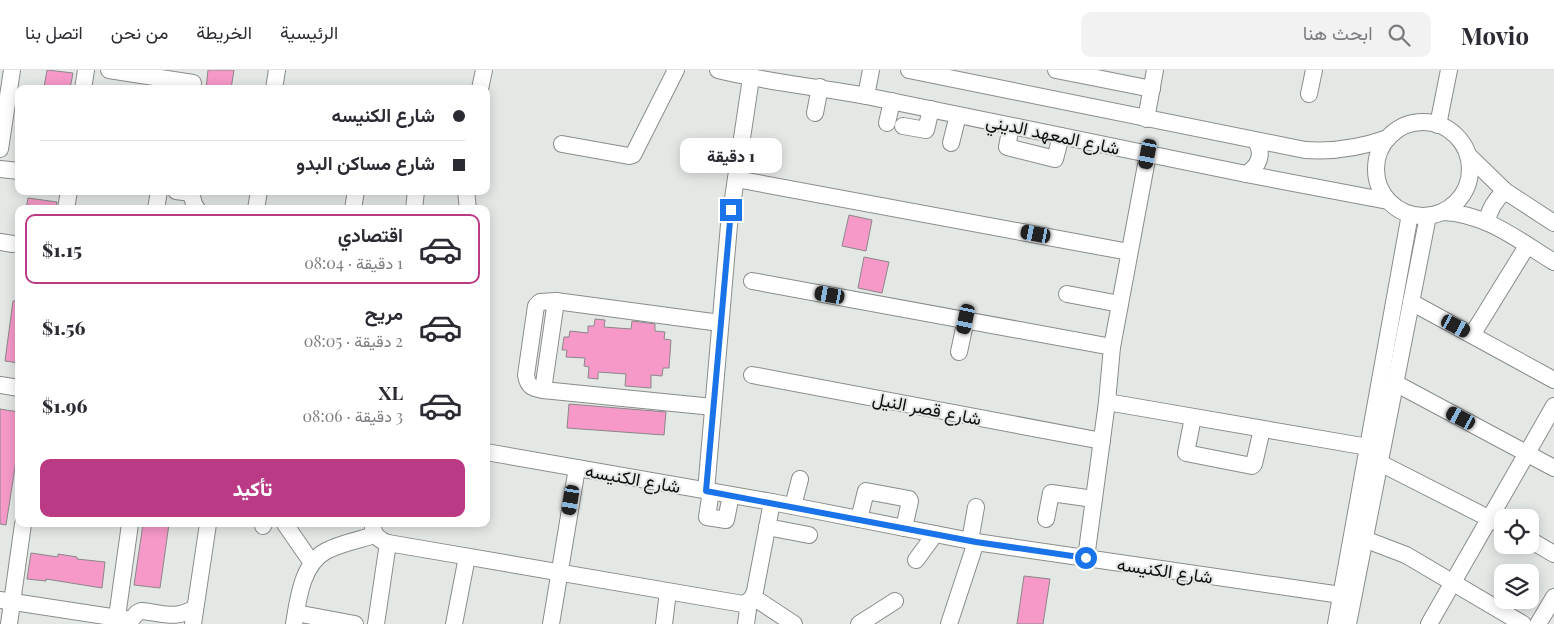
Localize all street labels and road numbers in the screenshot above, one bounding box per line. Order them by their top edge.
street label: شارع المعهد الديني [983,108,1122,164]
street label: شارع قصر النيل [870,386,984,431]
street label: شارع الكنيسه [583,458,683,499]
street label: شارع الكنيسه [1115,551,1214,590]

